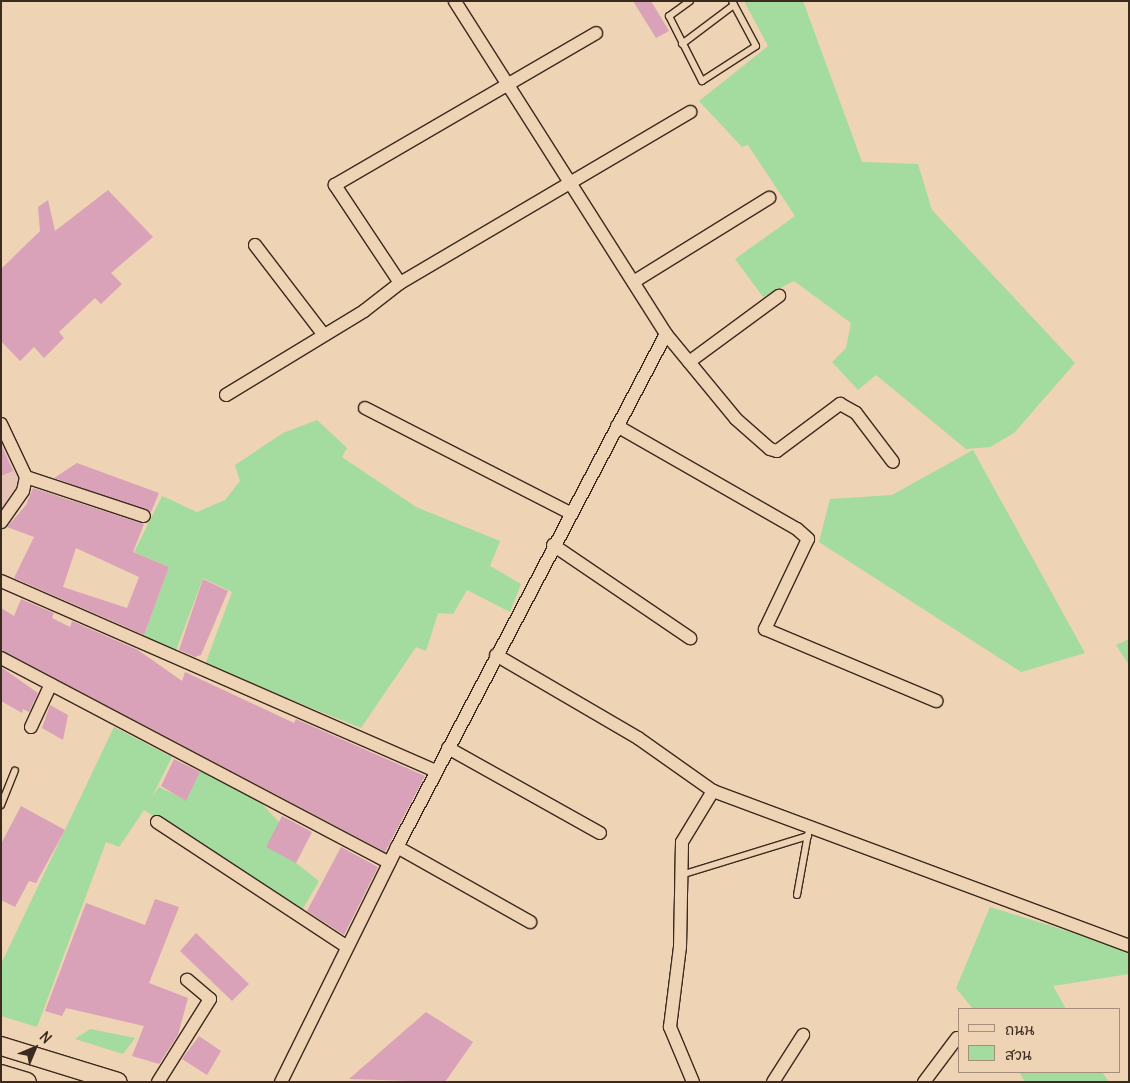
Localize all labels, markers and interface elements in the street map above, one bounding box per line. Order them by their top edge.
legend [958,1008,1120,1073]
text: ถนน [1005,1020,1034,1039]
north arrow [10,1023,60,1073]
text: N [36,1028,55,1047]
text: สวน [1005,1045,1032,1064]

